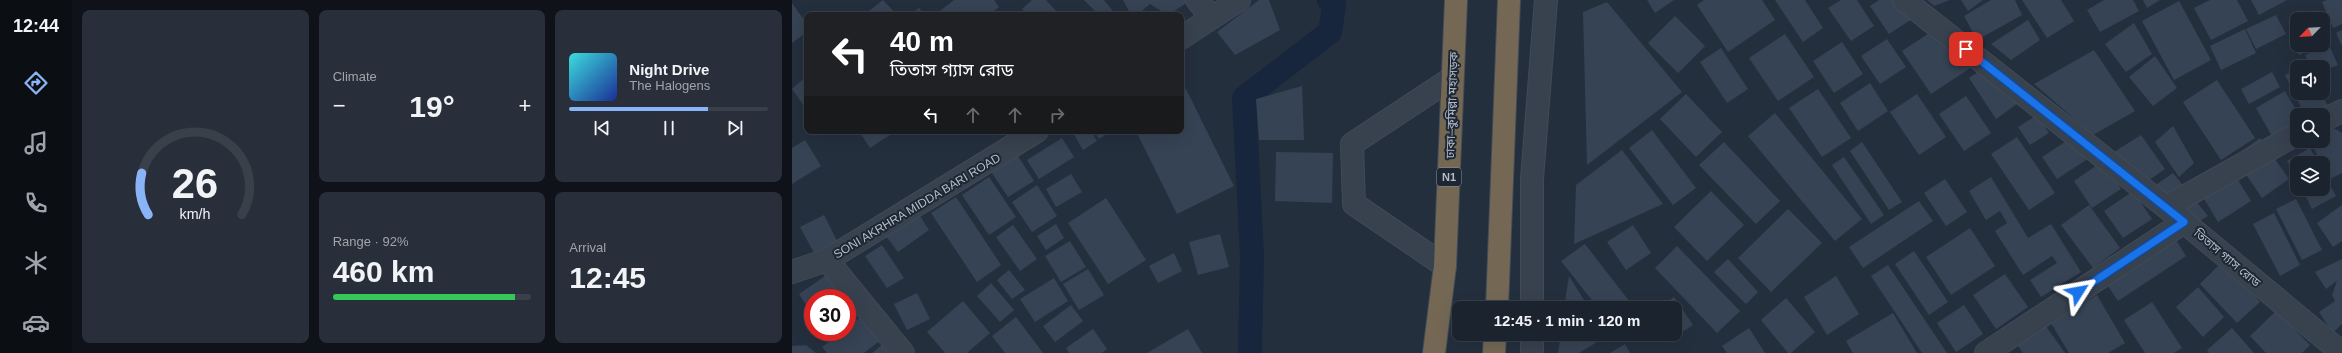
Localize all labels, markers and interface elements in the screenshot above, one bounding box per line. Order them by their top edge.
north arrow [2290,12,2330,52]
map controls [2290,12,2330,196]
text: 12:44 [13,16,59,36]
text: 40 m [890,26,954,57]
icon: left [824,28,876,80]
pin [1949,32,1983,66]
icon: arrive [1955,38,1977,60]
street label: ঢাকা–কুমিল্লা মহাসড়ক [1442,51,1462,160]
text: তিতাস গ্যাস রোড [890,60,1014,80]
button: sound [2290,60,2330,100]
text: Night Drive [629,61,709,78]
icon: directions [22,69,50,97]
text: Climate [333,69,377,84]
text: The Halogens [629,78,710,93]
text: 19° [409,90,455,123]
text: − [333,93,346,118]
text: + [518,93,531,118]
icon: left [920,104,942,126]
icon: ahead [962,104,984,126]
icon: ahead [1004,104,1026,126]
icon: right [1046,104,1068,126]
button: search [2290,108,2330,148]
icon: previous [591,117,613,139]
icon: pause [658,117,680,139]
icon: next [724,117,746,139]
icon: music [22,129,50,157]
street label: SONI AKRHRA MIDDA BARI ROAD [831,150,1003,261]
button: layers [2290,156,2330,196]
text: 26 [172,159,218,206]
road number: N1 [1437,168,1461,186]
icon: phone [22,189,50,217]
text: km/h [180,205,211,221]
street label: তিতাস গ্যাস রোড [2190,225,2264,290]
text: Range · 92% [333,234,409,249]
text: Arrival [569,240,606,255]
icon: climate [22,249,50,277]
text: 460 km [333,255,434,288]
text: 12:45 [569,261,646,294]
position arrow [2057,271,2099,313]
speed limit sign: 30 [804,289,856,341]
icon: car [22,309,50,337]
text: 12:45 · 1 min · 120 m [1494,312,1640,329]

